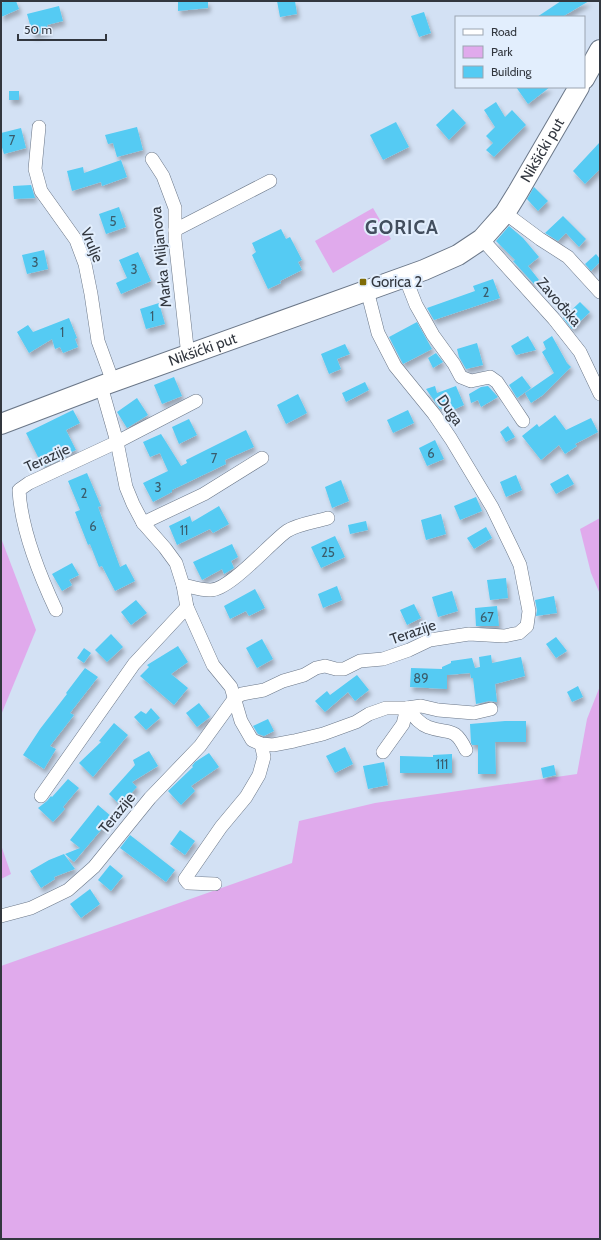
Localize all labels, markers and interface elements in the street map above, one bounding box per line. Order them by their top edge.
scale bar [18,16,106,42]
legend [455,16,585,88]
text: 50 m [24,22,52,37]
text: Road [491,24,517,39]
text: Park [491,44,513,59]
text: Building [491,64,533,79]
street label: Nikšićki put [517,115,568,185]
house number: 7 [9,132,16,148]
street label: Marka Miljanova [147,205,175,308]
house number: 5 [109,213,117,229]
district label: GORICA [365,216,439,239]
street label: Vrulje [77,225,107,265]
house number: 3 [31,254,39,270]
house number: 3 [130,261,138,277]
place label: Gorica 2 [371,273,423,291]
street label: Zavođska [533,274,586,331]
marker: Gorica 2 [358,277,368,287]
house number: 2 [483,284,490,300]
house number: 1 [150,308,154,324]
house number: 1 [60,324,64,340]
street label: Nikšićki put [166,329,239,370]
street label: Duga [433,391,467,429]
street label: Terazije [22,440,73,476]
house number: 6 [427,445,435,461]
house number: 7 [211,450,218,466]
house number: 3 [154,479,162,495]
house number: 2 [81,485,88,501]
house number: 6 [89,518,97,534]
house number: 11 [180,522,188,538]
house number: 25 [321,544,335,560]
house number: 67 [480,609,494,625]
street label: Terazije [388,616,439,648]
house number: 89 [413,670,429,686]
house number: 111 [436,756,448,772]
street label: Terazije [95,789,139,837]

